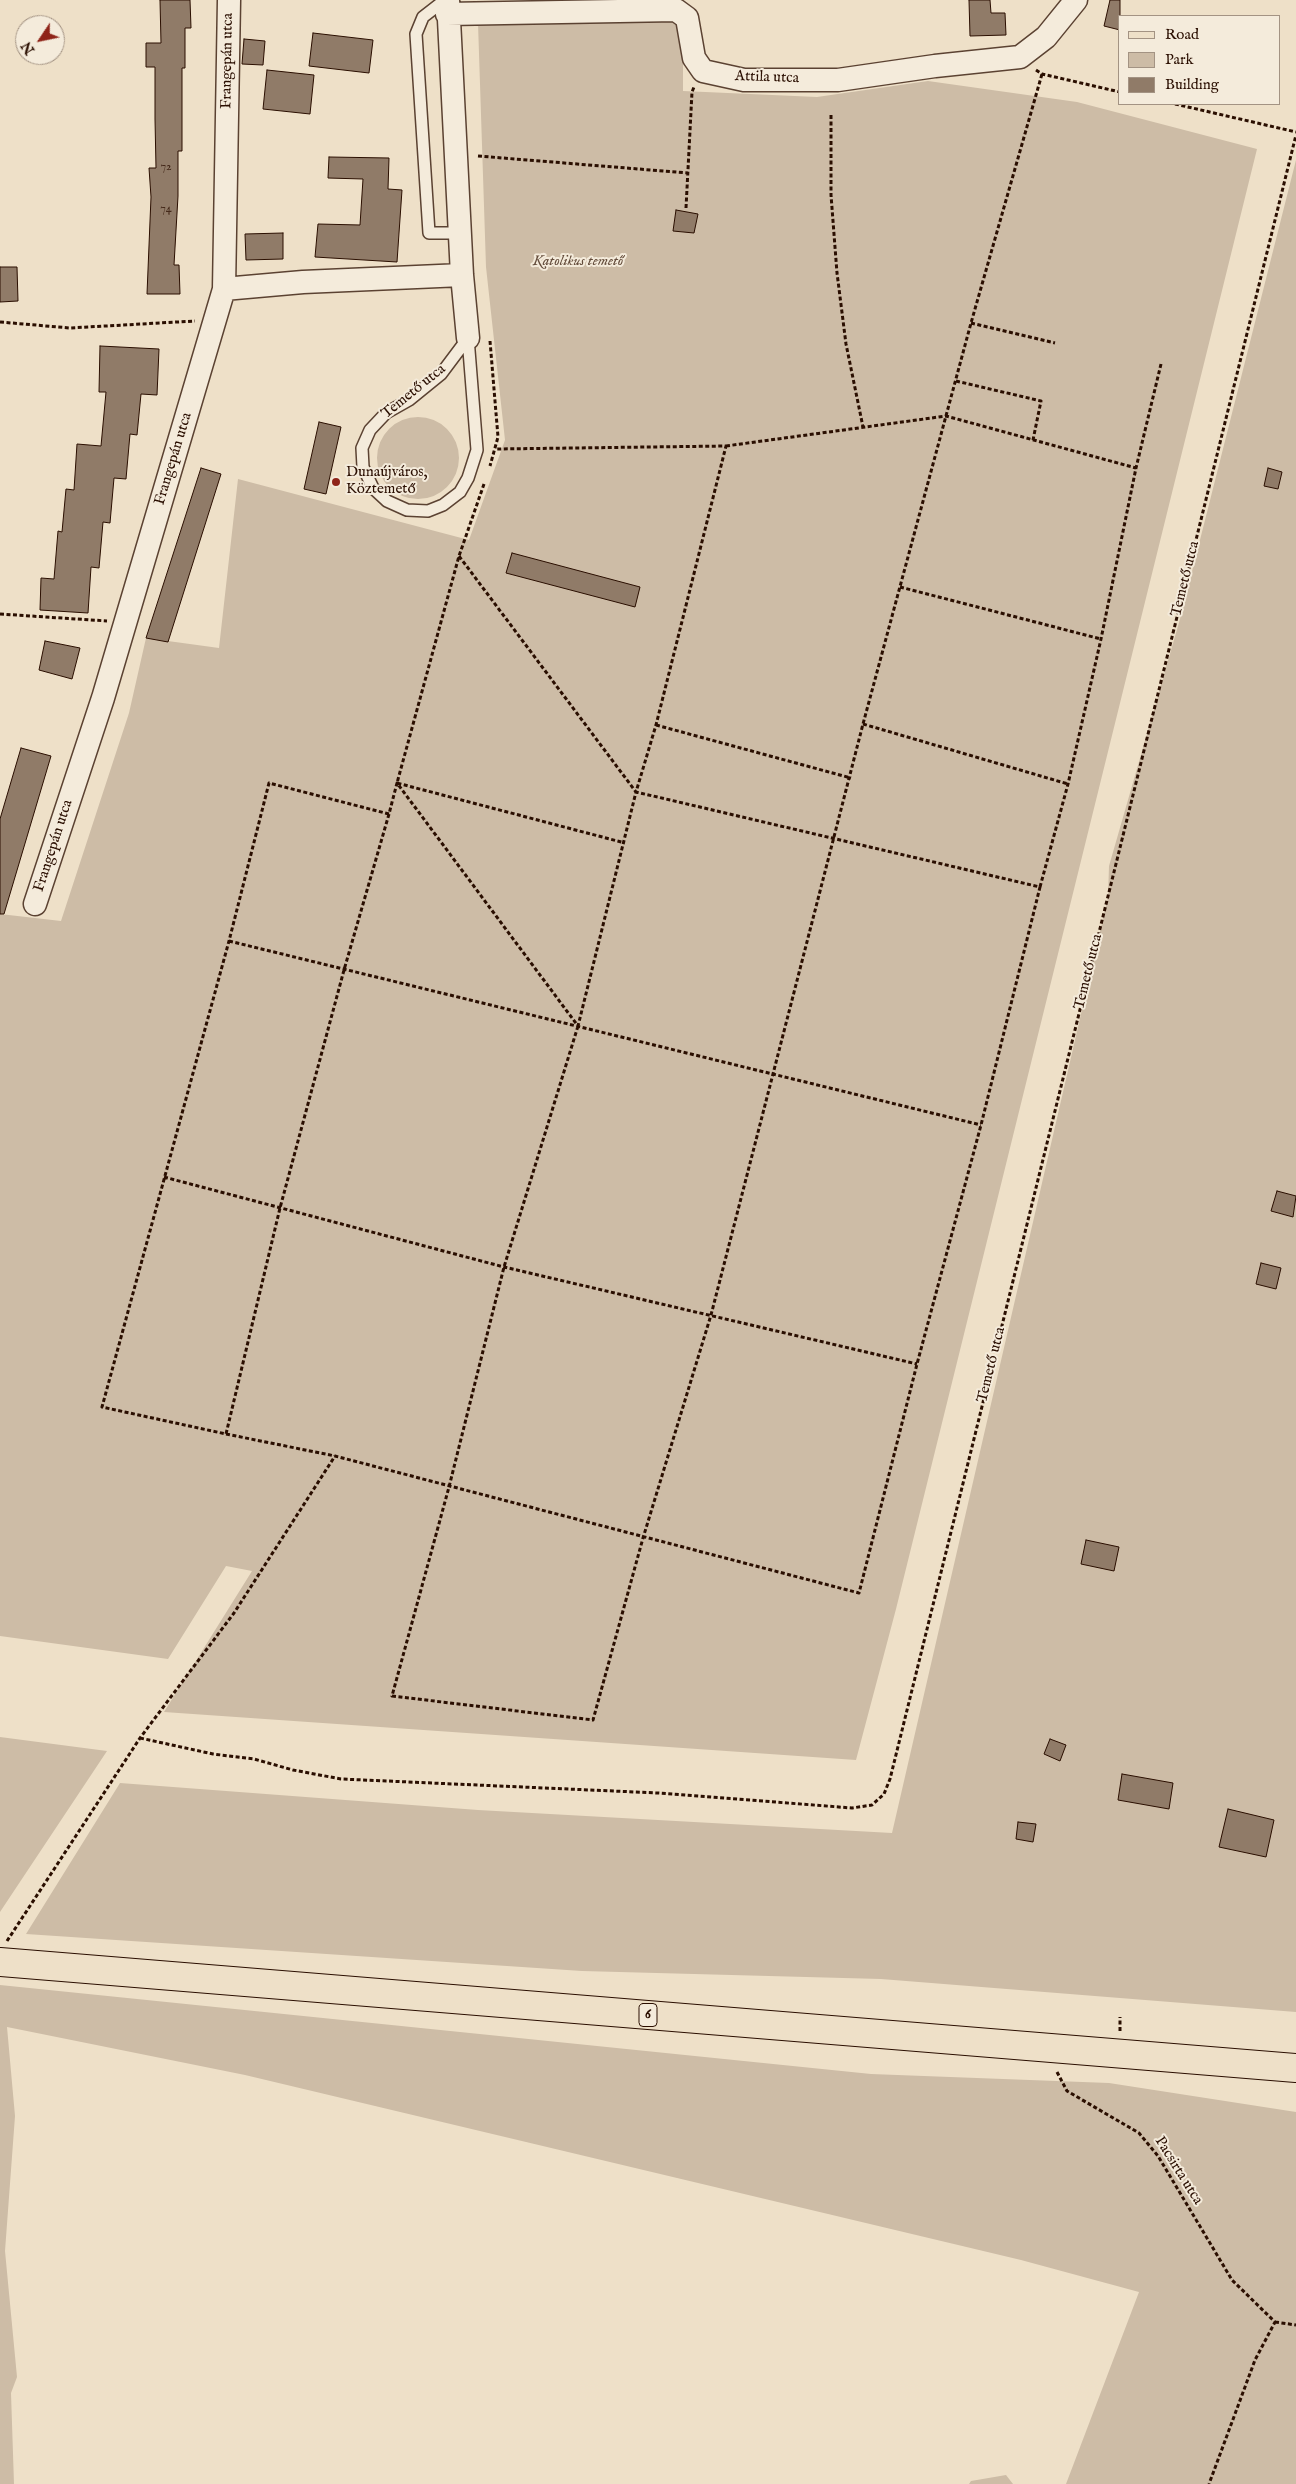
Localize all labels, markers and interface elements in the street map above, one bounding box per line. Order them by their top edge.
street label: Frangepán utca [218,13,238,109]
north arrow [15,15,65,65]
legend [1118,15,1281,105]
text: Road [1165,25,1199,44]
text: N [18,38,39,58]
text: Park [1165,50,1194,69]
street label: Attila utca [735,68,799,88]
text: Building [1165,75,1219,94]
house number: 72 [160,161,172,175]
house number: 74 [160,203,172,217]
park label: Katolikus temető [533,253,623,271]
street label: Temető utca [378,361,450,423]
street label: Frangepán utca [151,410,197,508]
place label: Dunaújváros, Köztemető [346,464,428,499]
marker: Dunaújváros, Köztemető [330,476,342,488]
street label: Temető utca [1168,539,1204,619]
street label: Frangepán utca [31,798,77,894]
street label: Temető utca [1071,932,1107,1012]
street label: Temető utca [974,1325,1010,1405]
road number: 6 [639,2004,657,2026]
street label: Pacsirta utca [1150,2134,1206,2208]

